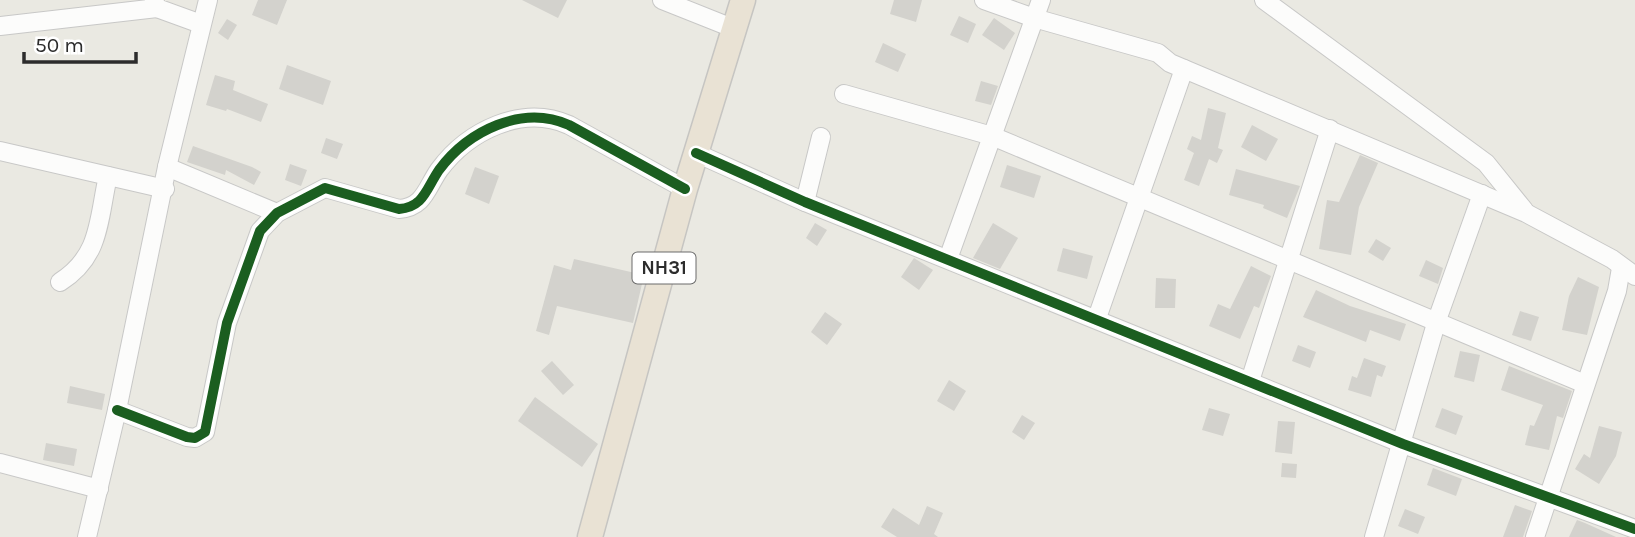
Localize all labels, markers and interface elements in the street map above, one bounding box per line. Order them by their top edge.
scale bar [24,21,136,65]
text: 50 m [35,33,84,57]
road number: NH31 [632,252,696,284]

